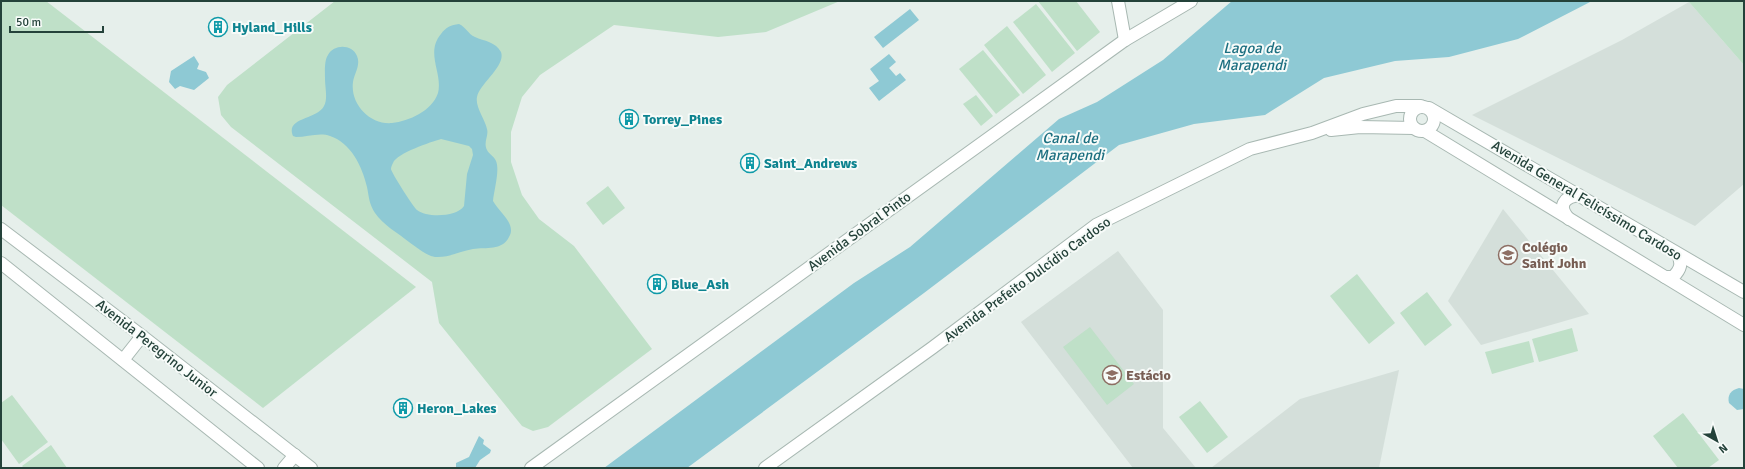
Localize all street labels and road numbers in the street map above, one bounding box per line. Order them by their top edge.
street label: Avenida General Felicíssimo Cardoso [1489,137,1685,264]
street label: Avenida Sobral Pinto [804,188,914,275]
street label: Avenida Prefeito Dulcídio Cardoso [941,213,1114,346]
street label: Avenida Peregrino Junior [93,296,221,402]

